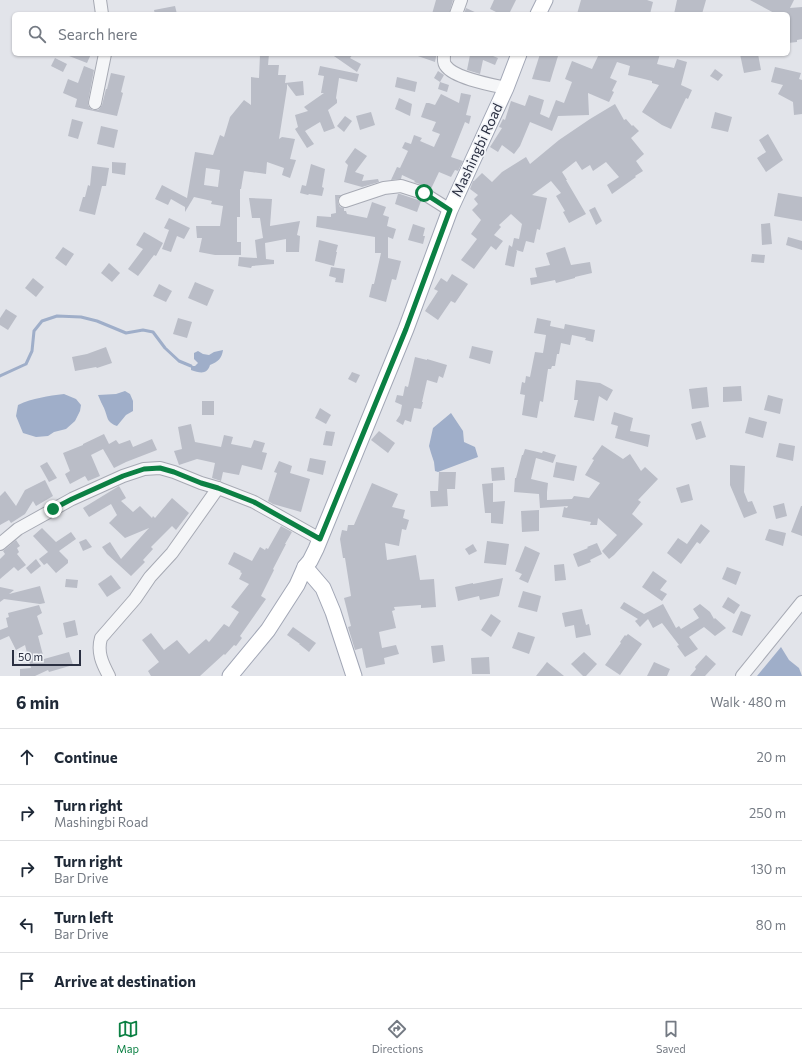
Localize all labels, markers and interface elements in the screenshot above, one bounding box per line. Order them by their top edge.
search box [12,12,790,56]
icon: search [26,23,48,45]
text: Search here [58,25,137,43]
street label: Mashingbi Road [447,100,506,199]
route start [415,184,433,202]
route end [44,500,62,518]
scale bar [12,648,81,667]
text: 50 m [18,650,43,663]
text: 6 min [16,692,59,713]
text: Walk · 480 m [710,694,786,710]
icon: ahead [16,746,38,768]
text: Continue [54,748,118,766]
text: 20 m [757,749,786,765]
text: Turn right [54,796,123,814]
icon: right [16,802,38,824]
text: 250 m [749,805,786,821]
text: Mashingbi Road [54,814,148,830]
text: Turn right [54,852,123,870]
icon: right [16,858,38,880]
text: 130 m [751,861,786,877]
text: Bar Drive [54,870,108,886]
text: Turn left [54,908,113,926]
icon: left [16,914,38,936]
text: 80 m [756,917,786,933]
text: Bar Drive [54,926,108,942]
icon: arrive [16,970,38,992]
text: Arrive at destination [54,972,196,990]
tab: Map [116,1018,139,1055]
tab: Directions [372,1018,423,1055]
tab: Saved [656,1018,686,1055]

